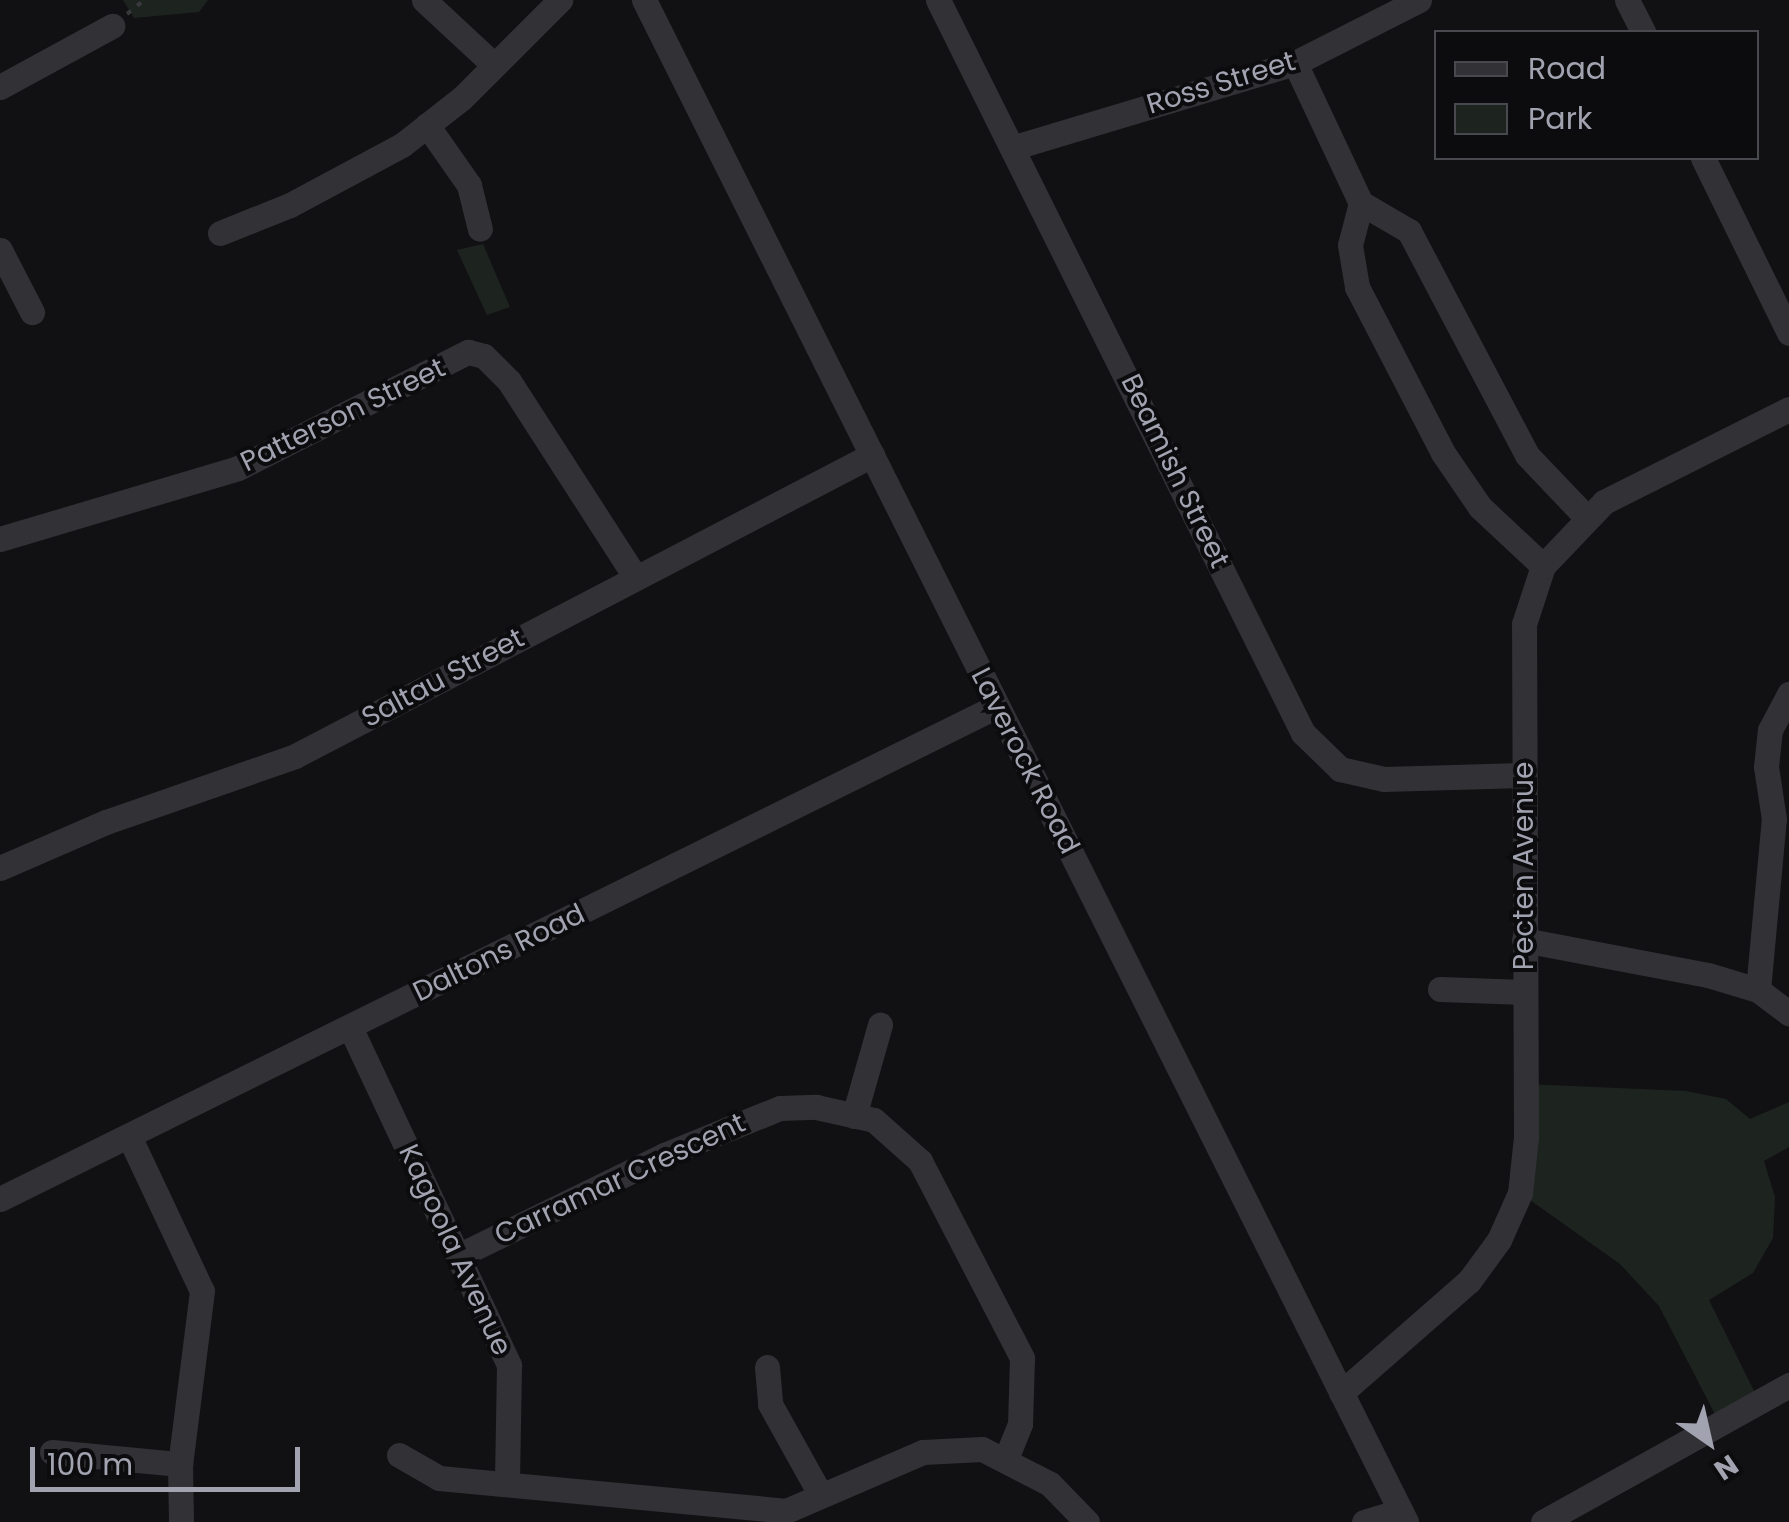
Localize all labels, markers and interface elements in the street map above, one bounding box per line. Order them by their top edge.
legend [1434,30,1759,160]
street label: Ross Street [1143,44,1299,122]
text: Road [1528,47,1606,90]
text: Park [1528,97,1592,140]
street label: Patterson Street [235,351,451,479]
street label: Beamish Street [1114,369,1236,573]
street label: Saltau Street [356,621,530,735]
street label: Laverock Road [964,662,1086,860]
street label: Pecten Avenue [1507,762,1541,970]
street label: Daltons Road [408,897,590,1009]
street label: Carramar Crescent [489,1106,751,1252]
street label: Kagoola Avenue [391,1139,519,1361]
north arrow [1659,1392,1759,1492]
scale bar [35,1427,305,1489]
text: 100 m [47,1443,133,1486]
text: N [1706,1445,1746,1489]

